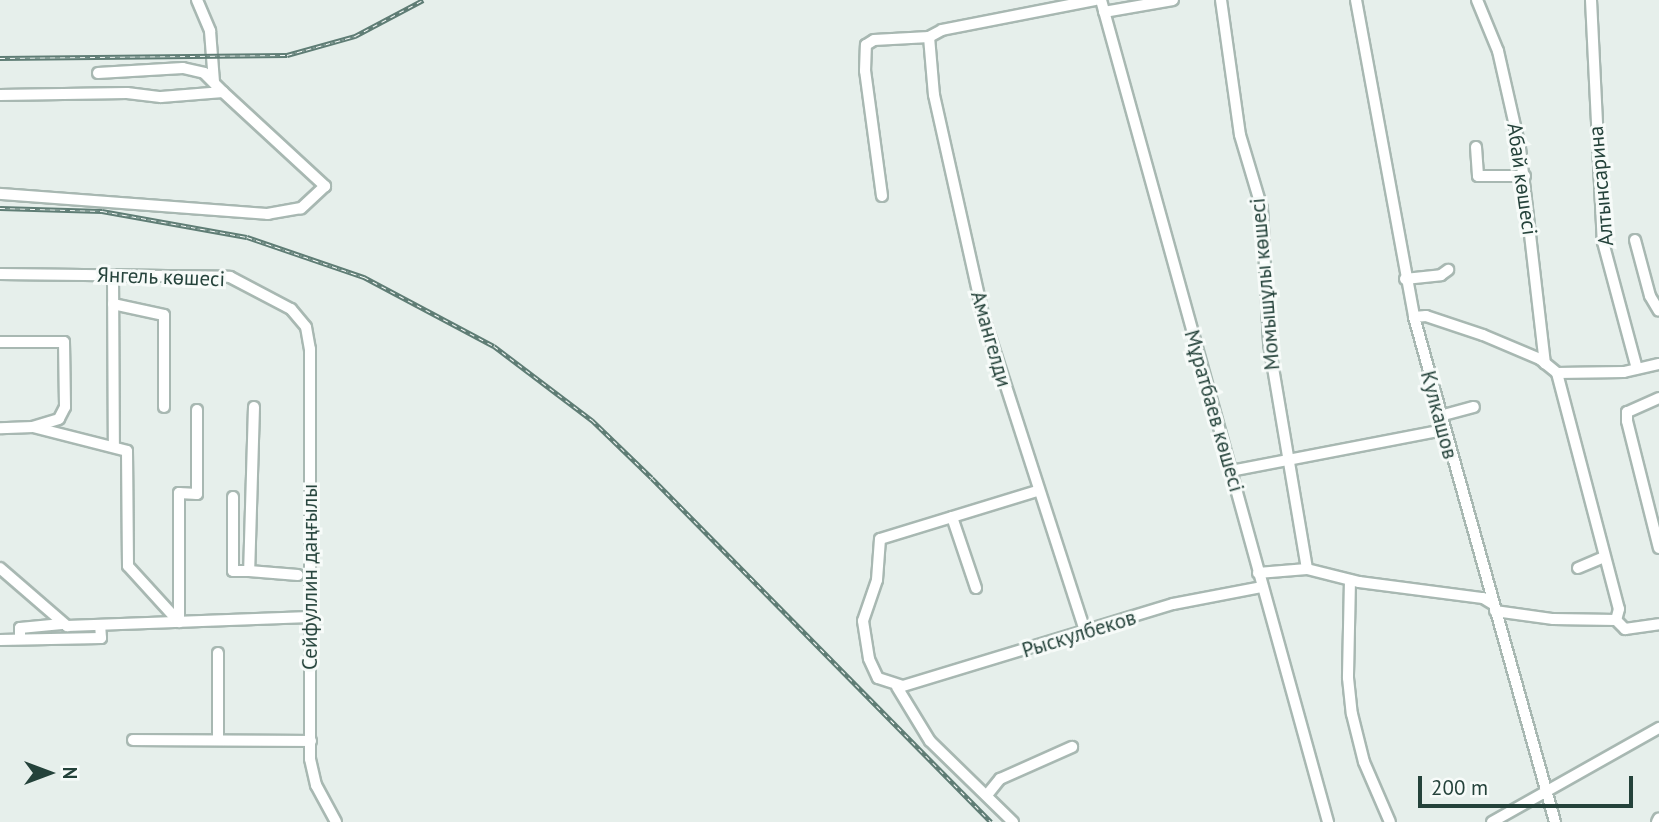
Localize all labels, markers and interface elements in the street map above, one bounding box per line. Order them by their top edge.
street label: Абай көшесі [1502,121,1542,237]
street label: Алтынсарина [1583,125,1619,247]
street label: Момышұлы көшесі [1245,197,1285,371]
street label: Янгель көшесі [96,262,226,292]
street label: Амангелди [965,288,1017,390]
street label: Мұратбаев көшесі [1179,327,1249,495]
street label: Кулкашов [1415,368,1463,462]
street label: Сейфуллин даңғылы [297,484,323,670]
street label: Рыскулбеков [1019,605,1139,663]
north arrow [14,738,84,808]
scale bar [1421,762,1636,806]
text: N [58,767,82,779]
text: 200 m [1431,774,1488,801]

